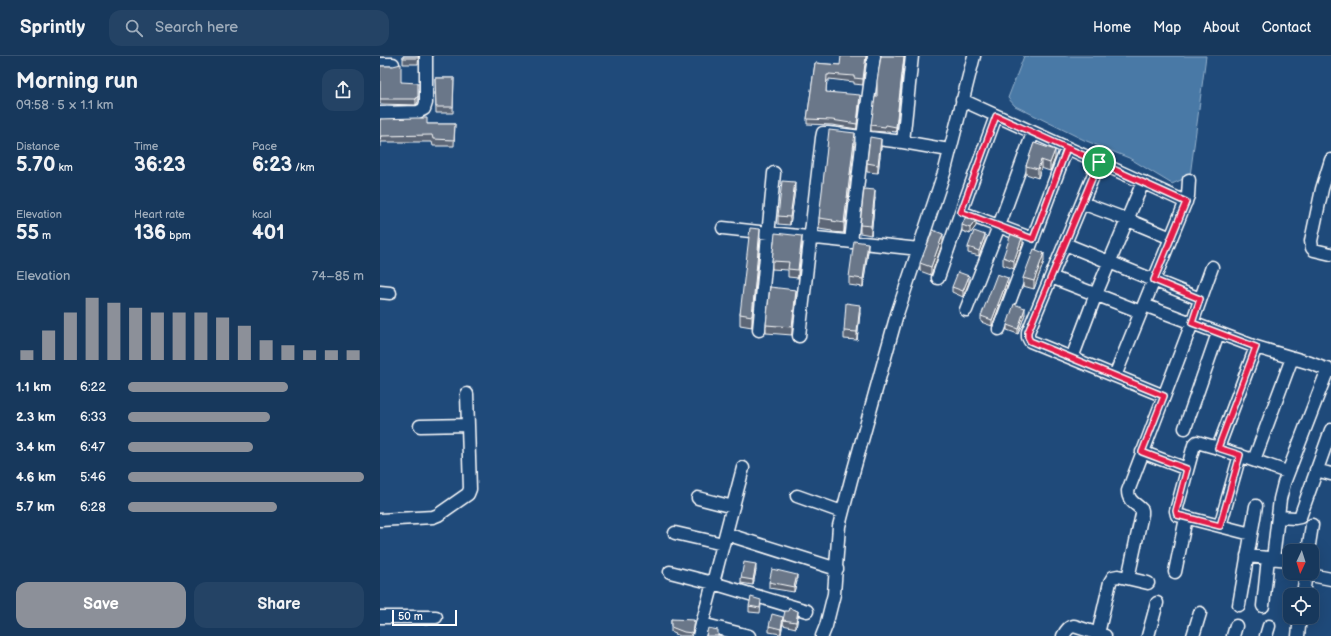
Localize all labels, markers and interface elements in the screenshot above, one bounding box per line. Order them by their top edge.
search box [109,10,389,46]
text: Sprintly [20,16,85,39]
icon: search [123,17,145,39]
text: Search here [155,18,238,37]
text: Home [1093,19,1131,36]
text: Map [1153,19,1181,36]
text: About [1203,19,1240,36]
text: Contact [1262,19,1311,36]
text: Morning run [16,68,138,95]
button: share [322,69,364,111]
text: 09:58 · 5 × 1.1 km [16,97,114,113]
text: Distance [16,140,60,153]
text: Time [134,140,158,153]
text: Pace [252,140,277,153]
pin [1082,145,1116,179]
icon: arrive [1088,151,1110,173]
text: 5.70 [16,153,55,177]
text: 36:23 [134,153,186,177]
text: 6:23 [252,153,292,177]
text: km [55,161,73,174]
text: /km [292,161,315,174]
text: Elevation [16,208,62,221]
text: Heart rate [134,208,185,221]
text: kcal [252,208,272,221]
text: 55 [16,221,39,245]
text: 136 [134,221,166,245]
text: 401 [252,221,285,245]
text: m [39,229,51,242]
text: bpm [166,229,191,242]
text: Elevation [16,268,70,284]
text: 74–85 m [312,268,364,284]
text: 1.1 km [16,379,51,395]
text: 6:22 [80,379,106,395]
text: 2.3 km [16,409,56,425]
text: 6:33 [80,409,107,425]
text: 3.4 km [16,439,56,455]
text: 6:47 [80,439,105,455]
text: 4.6 km [16,469,56,485]
text: 5:46 [80,469,106,485]
text: 5.7 km [16,499,55,515]
text: 6:28 [80,499,106,515]
north arrow [1283,544,1319,580]
map controls [1283,544,1319,624]
button: Save [16,582,186,628]
button: Share [194,582,364,628]
button: locate [1283,588,1319,624]
scale bar [392,608,457,627]
text: 50 m [398,610,423,623]

